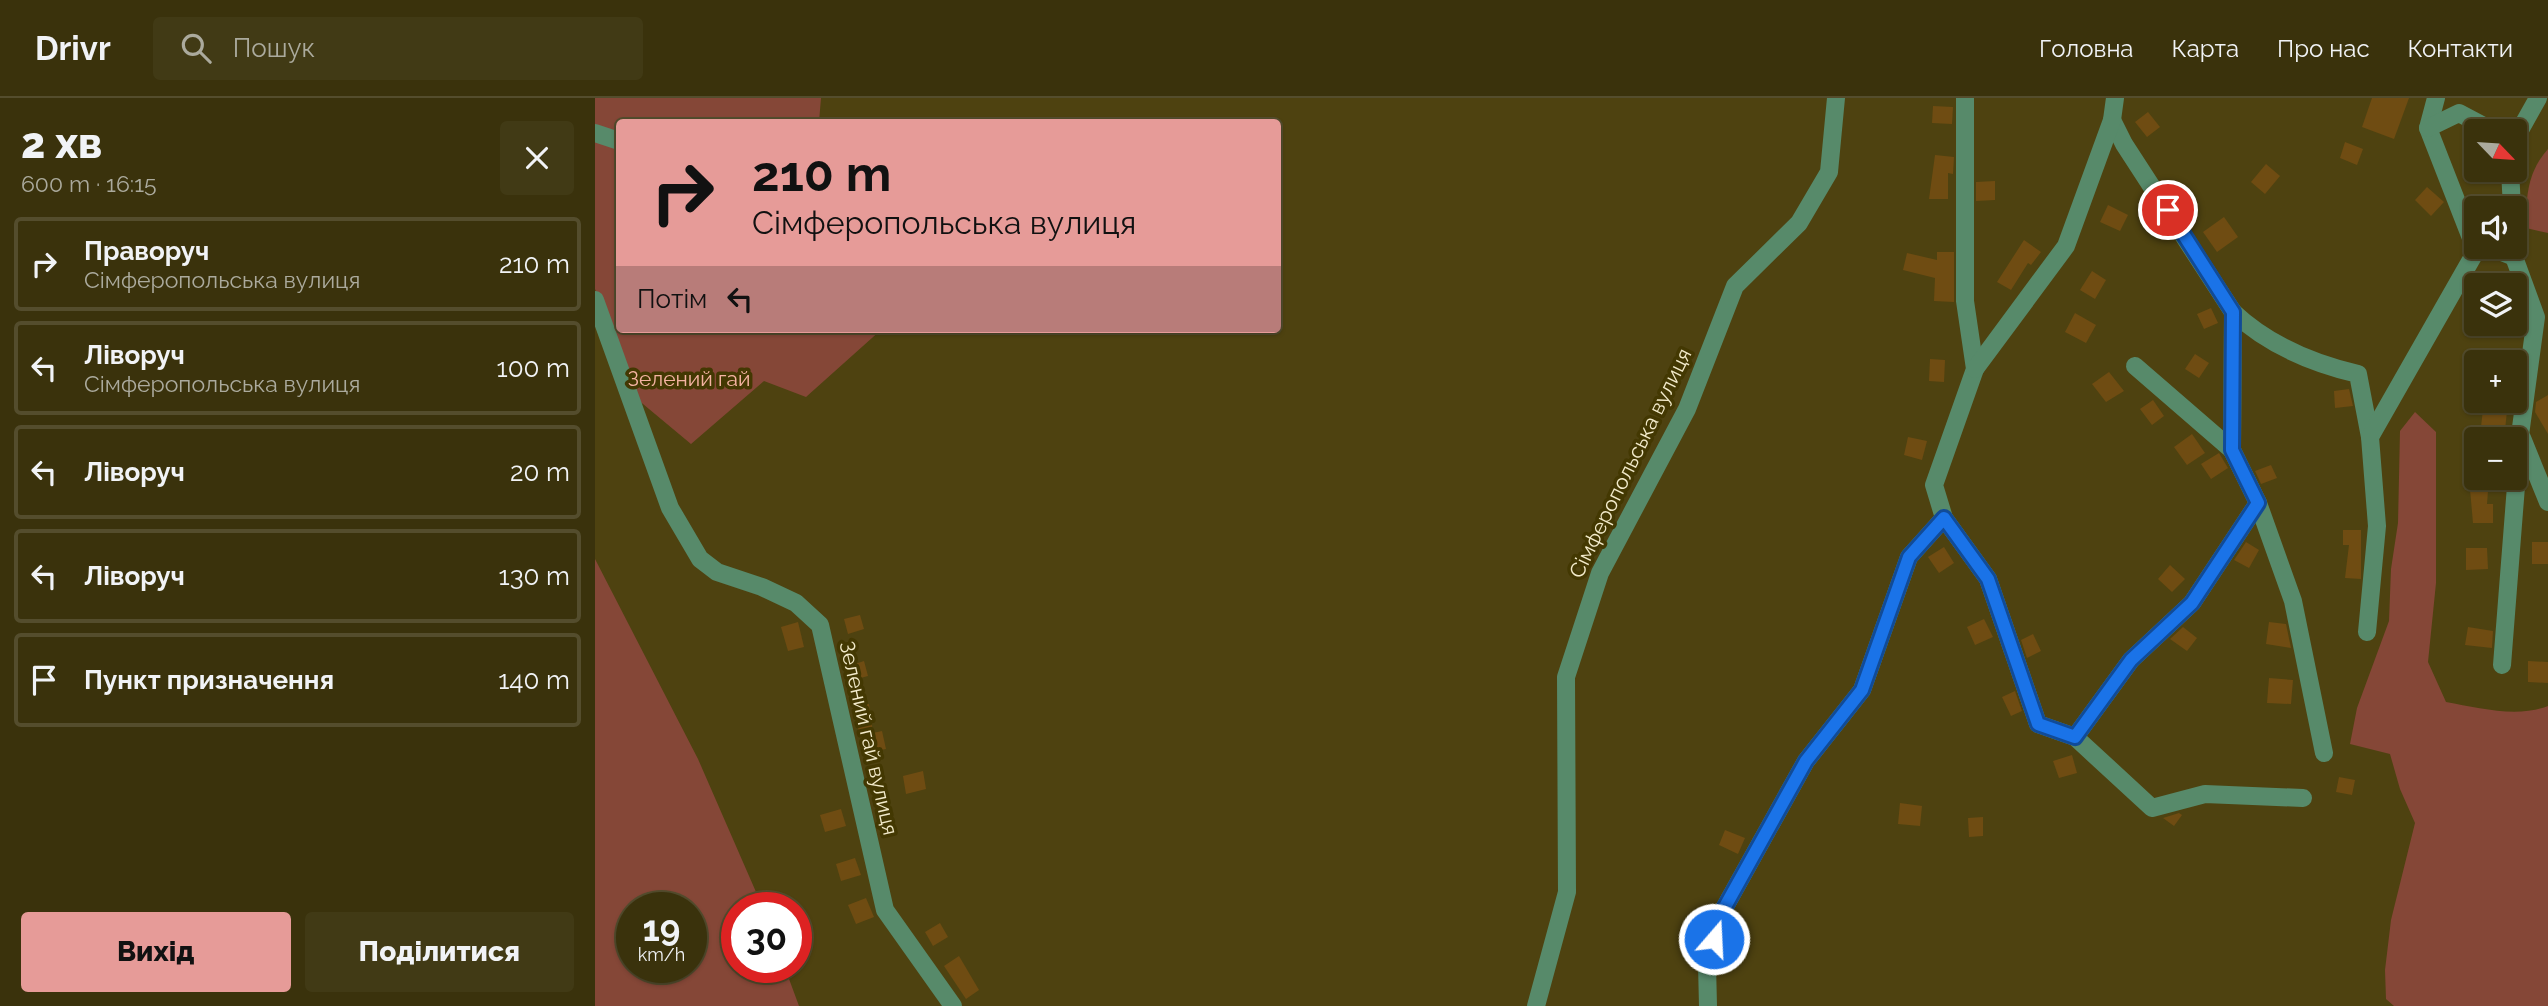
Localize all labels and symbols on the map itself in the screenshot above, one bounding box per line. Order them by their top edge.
north arrow [2464,119,2527,182]
pin [2138,180,2198,240]
street label: Сімферопольська вулиця [1563,344,1697,582]
park label: Зелений гай [627,366,751,391]
street label: Зелений гай вулиця [834,639,904,837]
speed limit sign: 30 [721,892,812,983]
position arrow [1677,902,1751,976]

